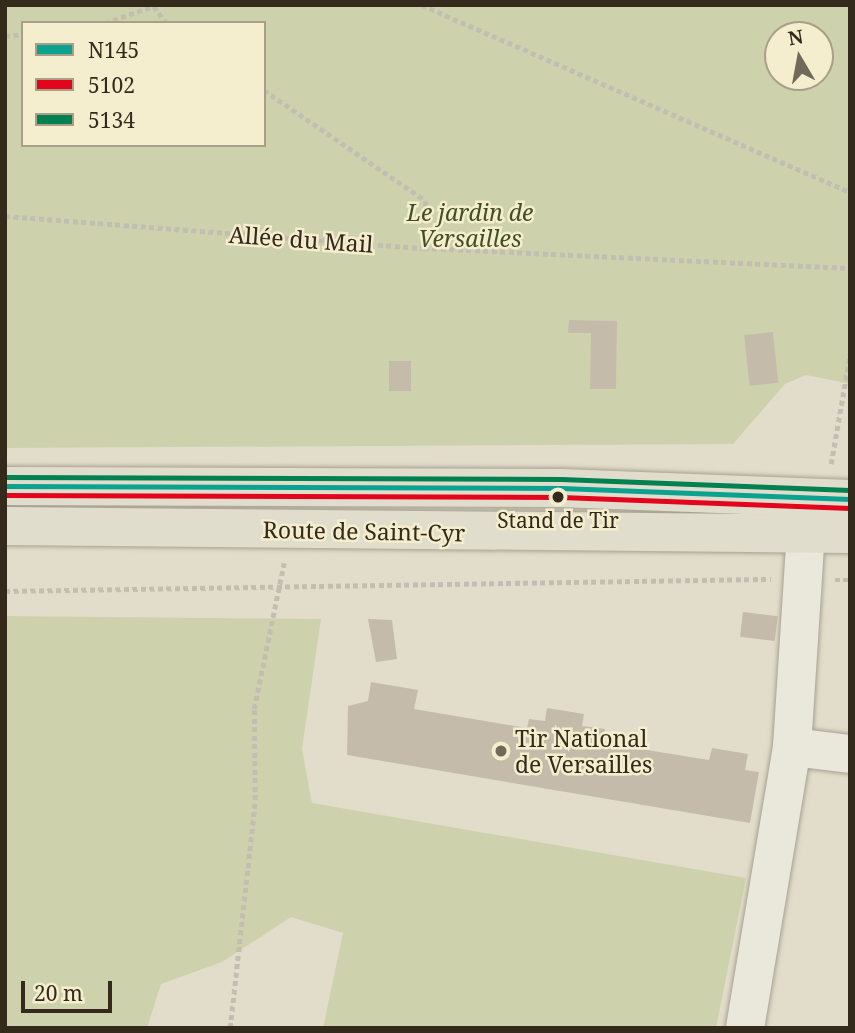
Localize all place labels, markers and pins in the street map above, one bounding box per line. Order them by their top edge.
marker: Stand de Tir [551,490,565,504]
place label: Stand de Tir [497,507,619,533]
place label: Tir National de Versailles [515,724,652,778]
marker: Tir National de Versailles [493,743,509,759]

